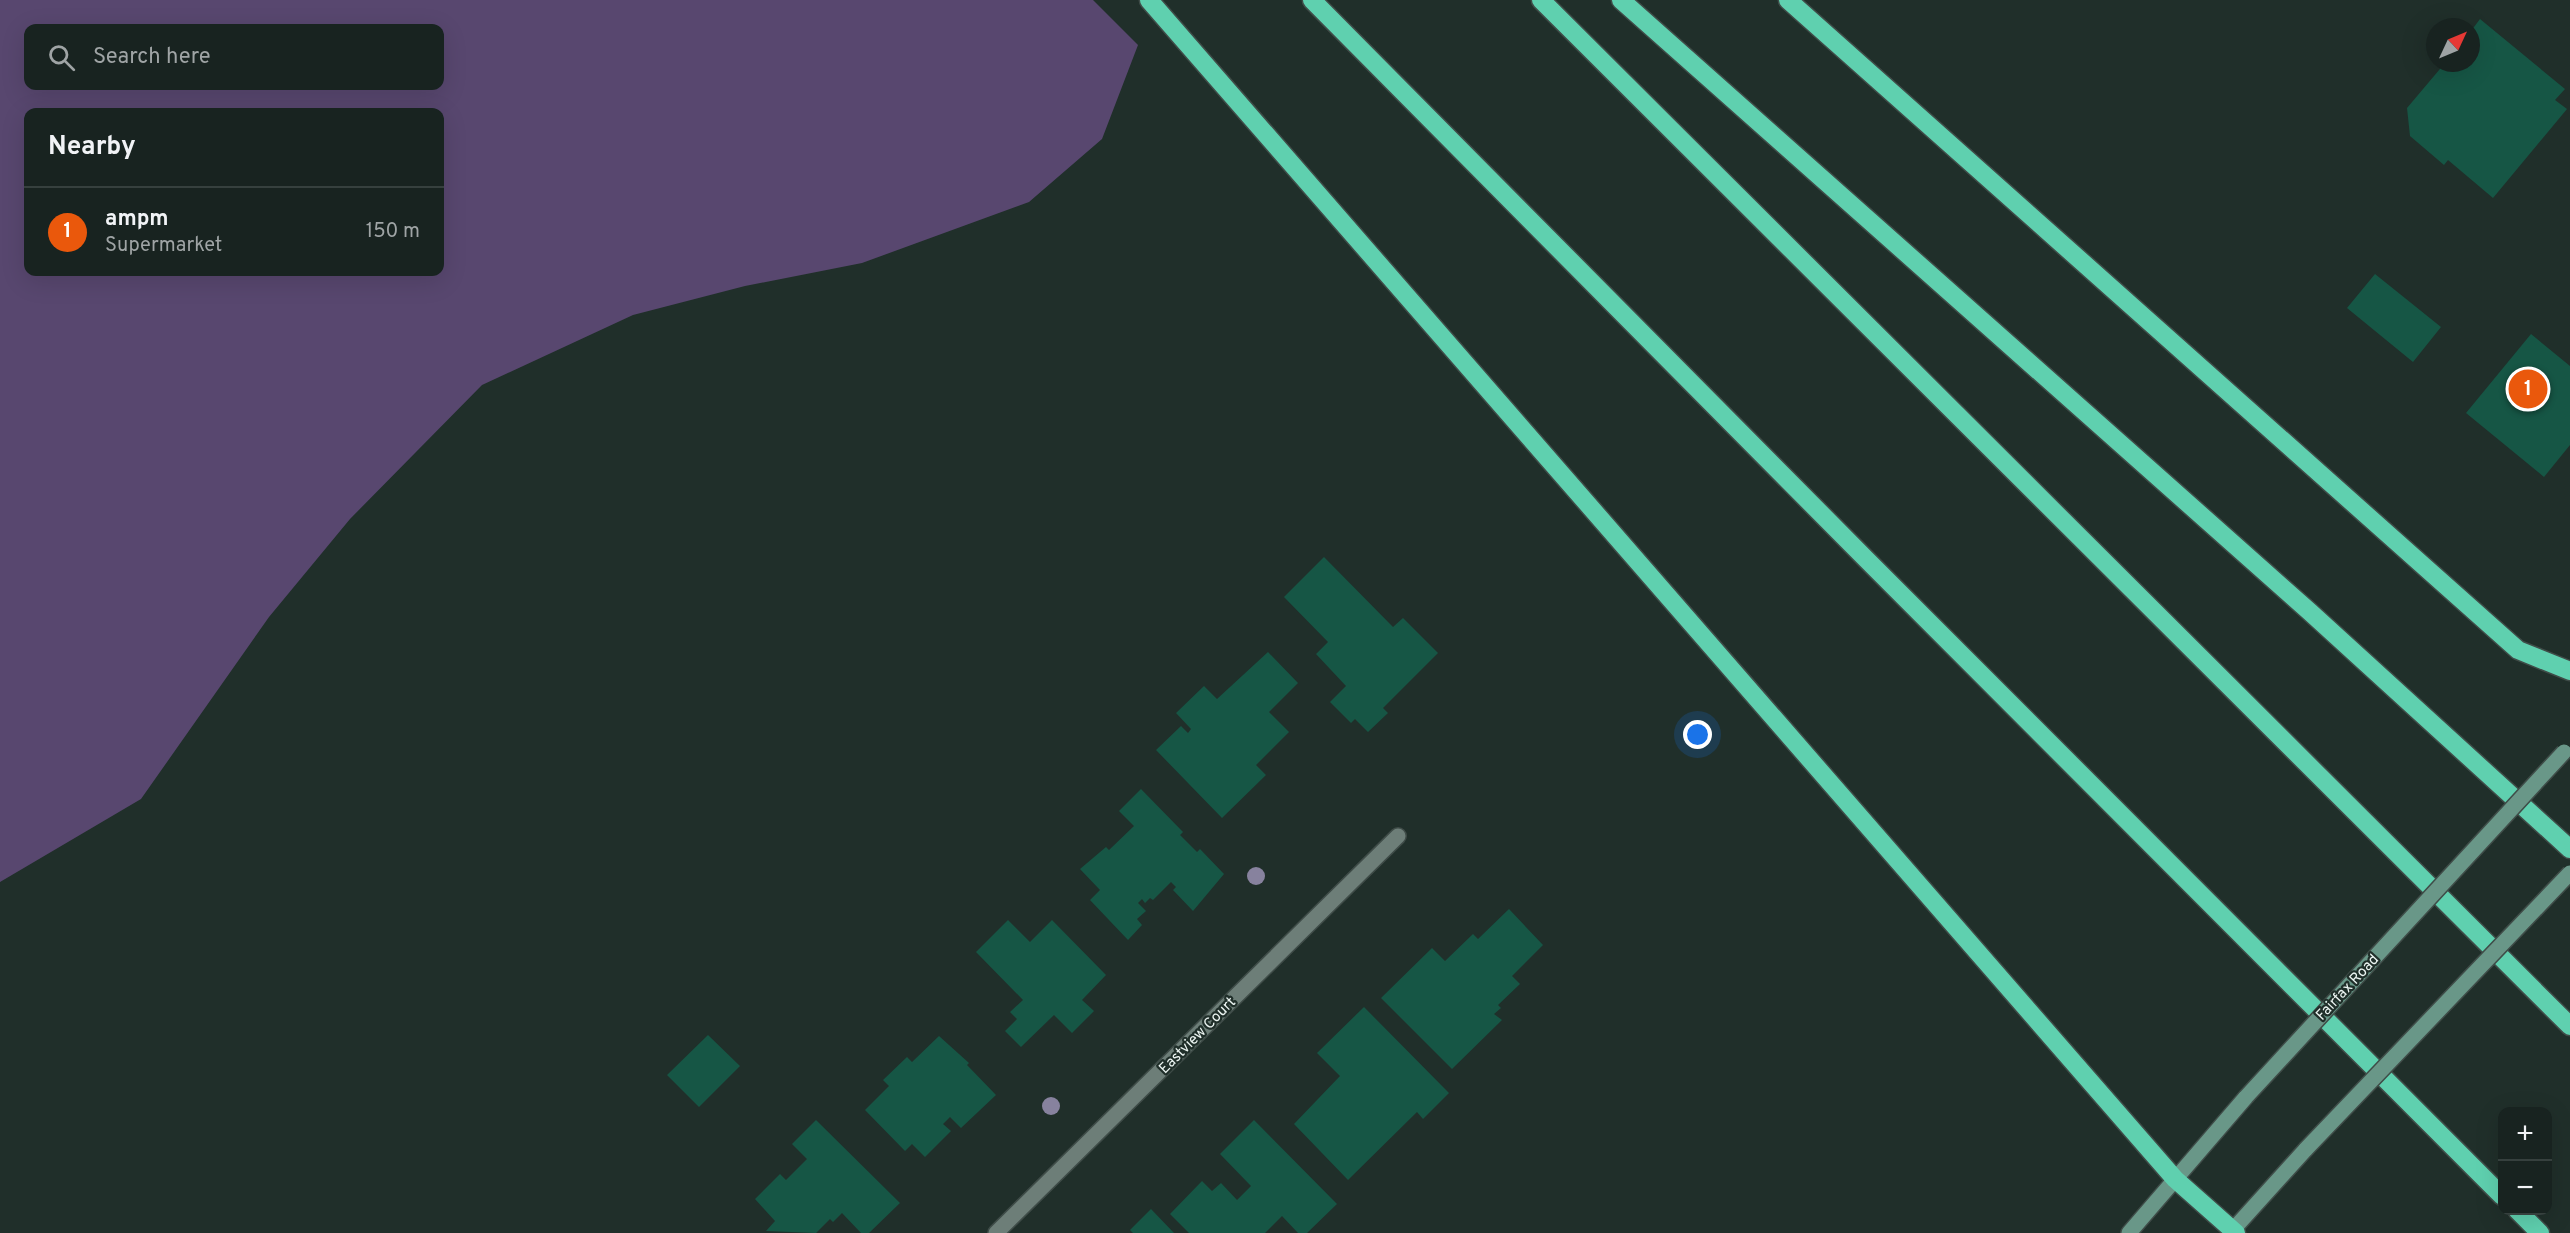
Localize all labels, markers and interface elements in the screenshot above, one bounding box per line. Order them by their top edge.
north arrow [2426,18,2480,72]
search box [24,24,444,90]
icon: search [45,41,78,74]
text: Search here [93,44,211,71]
text: Nearby [48,131,136,164]
text: ampm [105,206,169,233]
text: 1 [64,219,72,245]
text: 150 m [366,219,420,245]
text: Supermarket [105,233,222,259]
pin: 1 [2508,366,2548,412]
your location [1683,720,1712,749]
street label: Fairfax Road [2313,951,2384,1025]
street label: Eastview Court [1156,994,1241,1079]
map controls [2498,1107,2552,1215]
button: + [2498,1107,2552,1161]
button: − [2498,1161,2552,1215]

